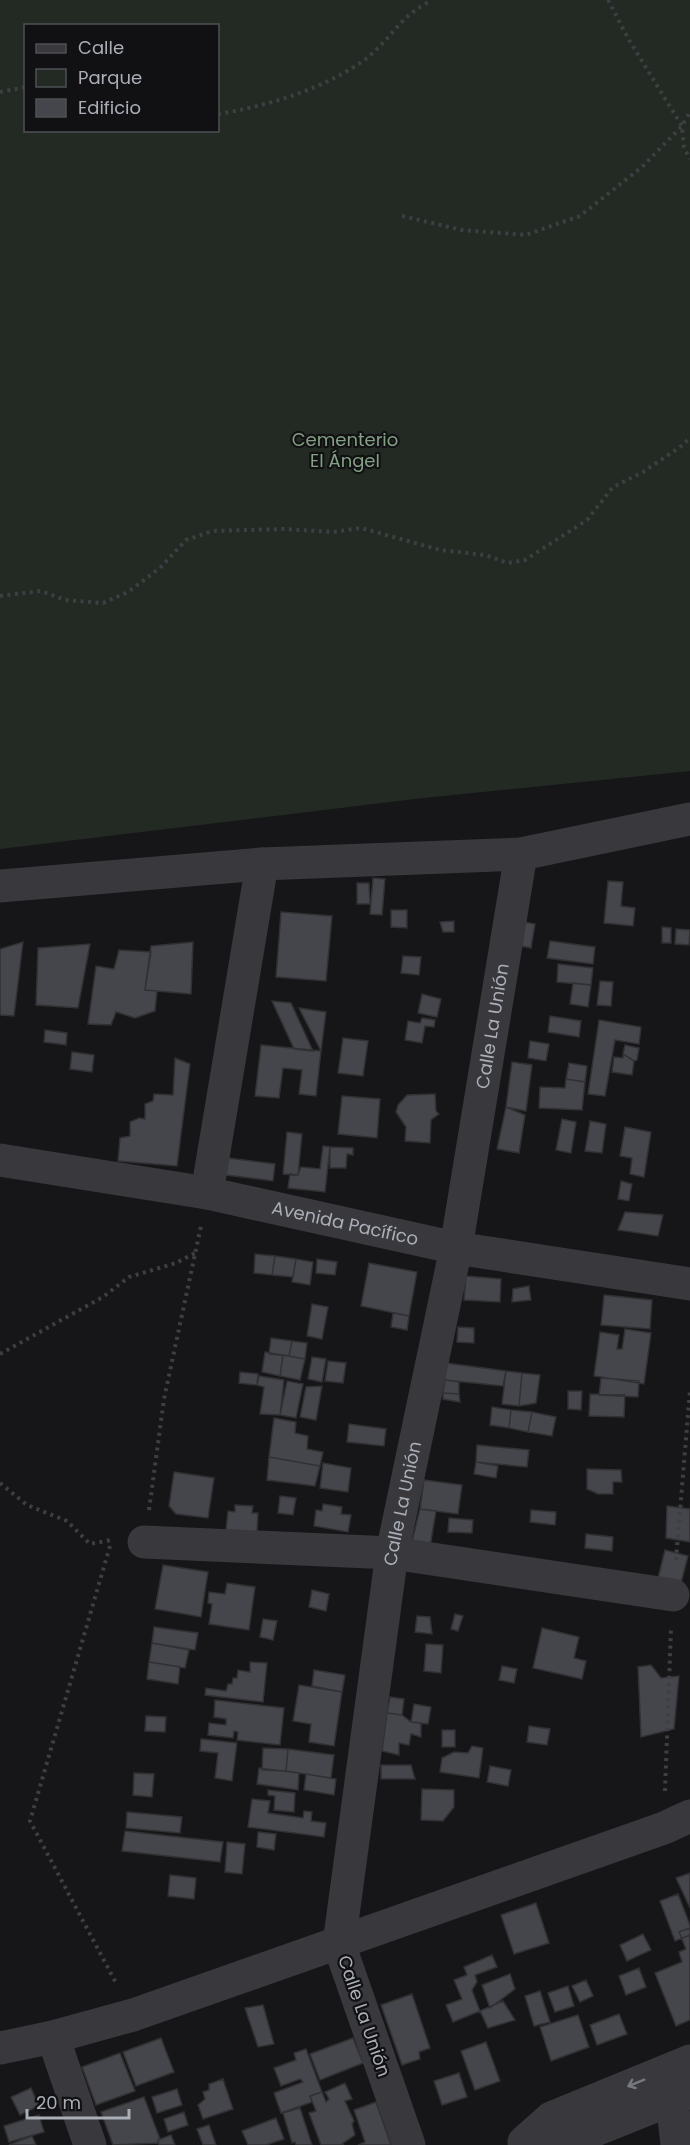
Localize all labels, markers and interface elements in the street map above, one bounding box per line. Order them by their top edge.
legend [24,24,219,132]
text: Calle [78,35,124,60]
text: Parque [78,65,142,90]
text: Edificio [78,95,141,120]
park label: Cementerio El Ángel [292,427,398,473]
street label: Calle La Unión [469,961,515,1091]
street label: Avenida Pacífico [270,1195,421,1251]
street label: Calle La Unión [377,1439,427,1567]
street label: Calle La Unión [332,1952,397,2080]
one-way arrow [627,2078,646,2089]
scale bar [27,2082,129,2120]
text: 20 m [36,2090,81,2115]

